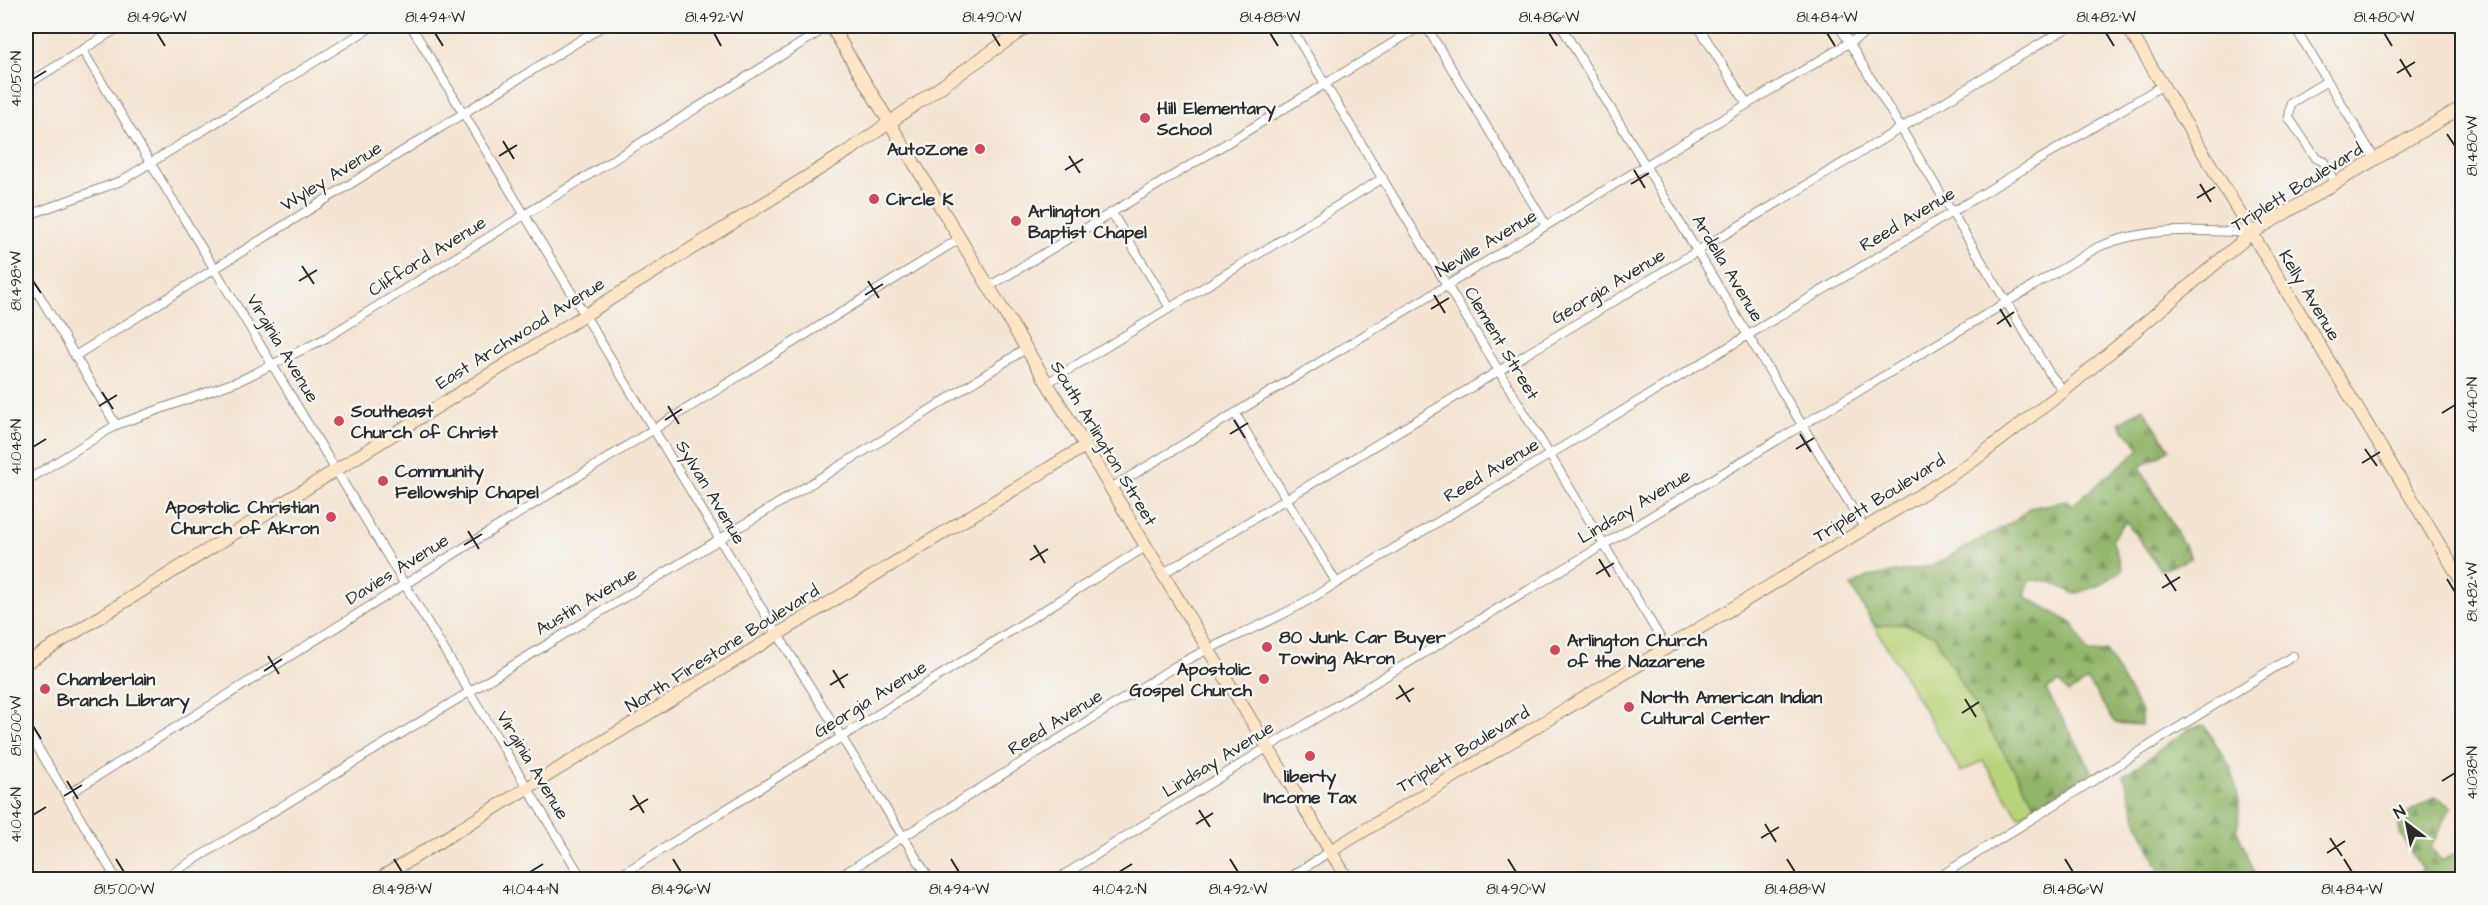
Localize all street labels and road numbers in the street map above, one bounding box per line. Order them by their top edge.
street label: Wyley Avenue [276,135,387,218]
street label: Triplett Boulevard [2227,137,2368,238]
street label: Reed Avenue [1855,181,1960,258]
street label: Neville Avenue [1431,203,1542,284]
street label: Clifford Avenue [364,210,491,303]
street label: Ardella Avenue [1686,210,1770,327]
street label: Georgia Avenue [1546,242,1671,331]
street label: Kelly Avenue [2272,245,2347,346]
street label: East Archwood Avenue [431,271,610,396]
street label: Clement Street [1458,282,1546,405]
street label: Virginia Avenue [239,289,325,408]
street label: South Arlington Street [1043,356,1163,532]
street label: Reed Avenue [1439,432,1544,509]
street label: Sylvan Avenue [669,435,752,550]
street label: Triplett Boulevard [1809,448,1950,549]
street label: Lindsay Avenue [1573,463,1696,551]
street label: Davies Avenue [341,528,454,611]
street label: Austin Avenue [531,561,642,642]
street label: North Firestone Boulevard [621,578,824,718]
street label: Georgia Avenue [809,654,932,745]
street label: Reed Avenue [1003,683,1108,761]
street label: Triplett Boulevard [1392,700,1534,799]
street label: Virginia Avenue [489,706,575,825]
street label: Lindsay Avenue [1158,715,1280,805]

